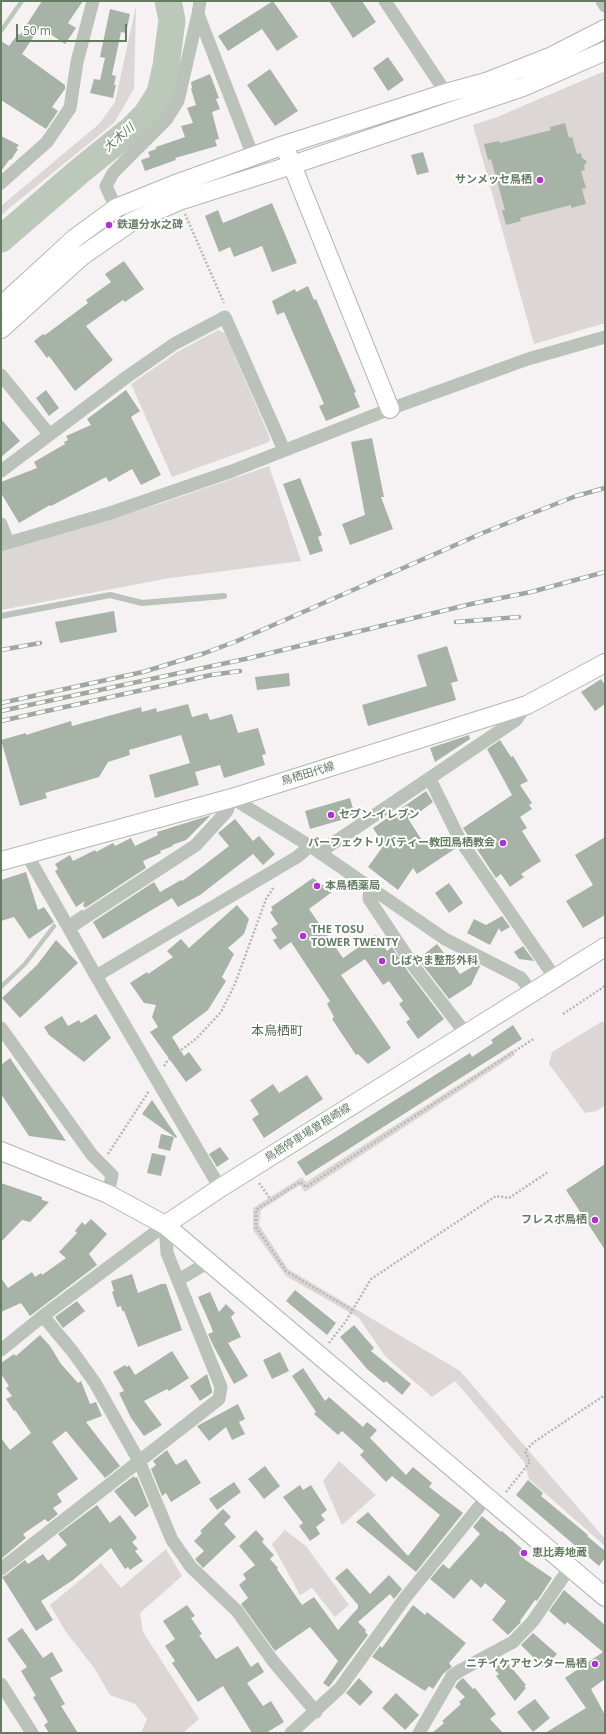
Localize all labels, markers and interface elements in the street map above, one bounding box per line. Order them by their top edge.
scale bar [18,16,129,42]
text: 50 m [23,22,51,39]
water label: 大木川 [101,121,137,155]
place label: サンメッセ鳥栖 [455,173,532,187]
marker: サンメッセ鳥栖 [535,175,545,185]
place label: 鉄道分水之碑 [117,218,183,232]
marker: 鉄道分水之碑 [104,220,114,230]
street label: 鳥栖田代線 [280,760,336,788]
place label: セブン-イレブン [339,808,420,822]
marker: セブン-イレブン [326,810,336,820]
place label: パーフェクトリバティー教団鳥栖教会 [308,836,495,850]
marker: パーフェクトリバティー教団鳥栖教会 [498,838,508,848]
place label: 本鳥栖薬局 [325,879,380,893]
marker: 本鳥栖薬局 [312,881,322,891]
place label: THE TOSU TOWER TWENTY [311,923,398,949]
marker: THE TOSU TOWER TWENTY [298,931,308,941]
place label: しばやま整形外科 [390,954,478,968]
marker: しばやま整形外科 [377,956,387,966]
district label: 本鳥栖町 [251,1023,303,1039]
street label: 鳥栖停車場曽根崎線 [263,1101,353,1165]
place label: フレスポ鳥栖 [521,1213,587,1227]
marker: フレスポ鳥栖 [590,1215,600,1225]
place label: 恵比寿地蔵 [532,1546,587,1560]
marker: 恵比寿地蔵 [519,1548,529,1558]
place label: ニチイケアセンター鳥栖 [466,1657,587,1671]
marker: ニチイケアセンター鳥栖 [590,1659,600,1669]

